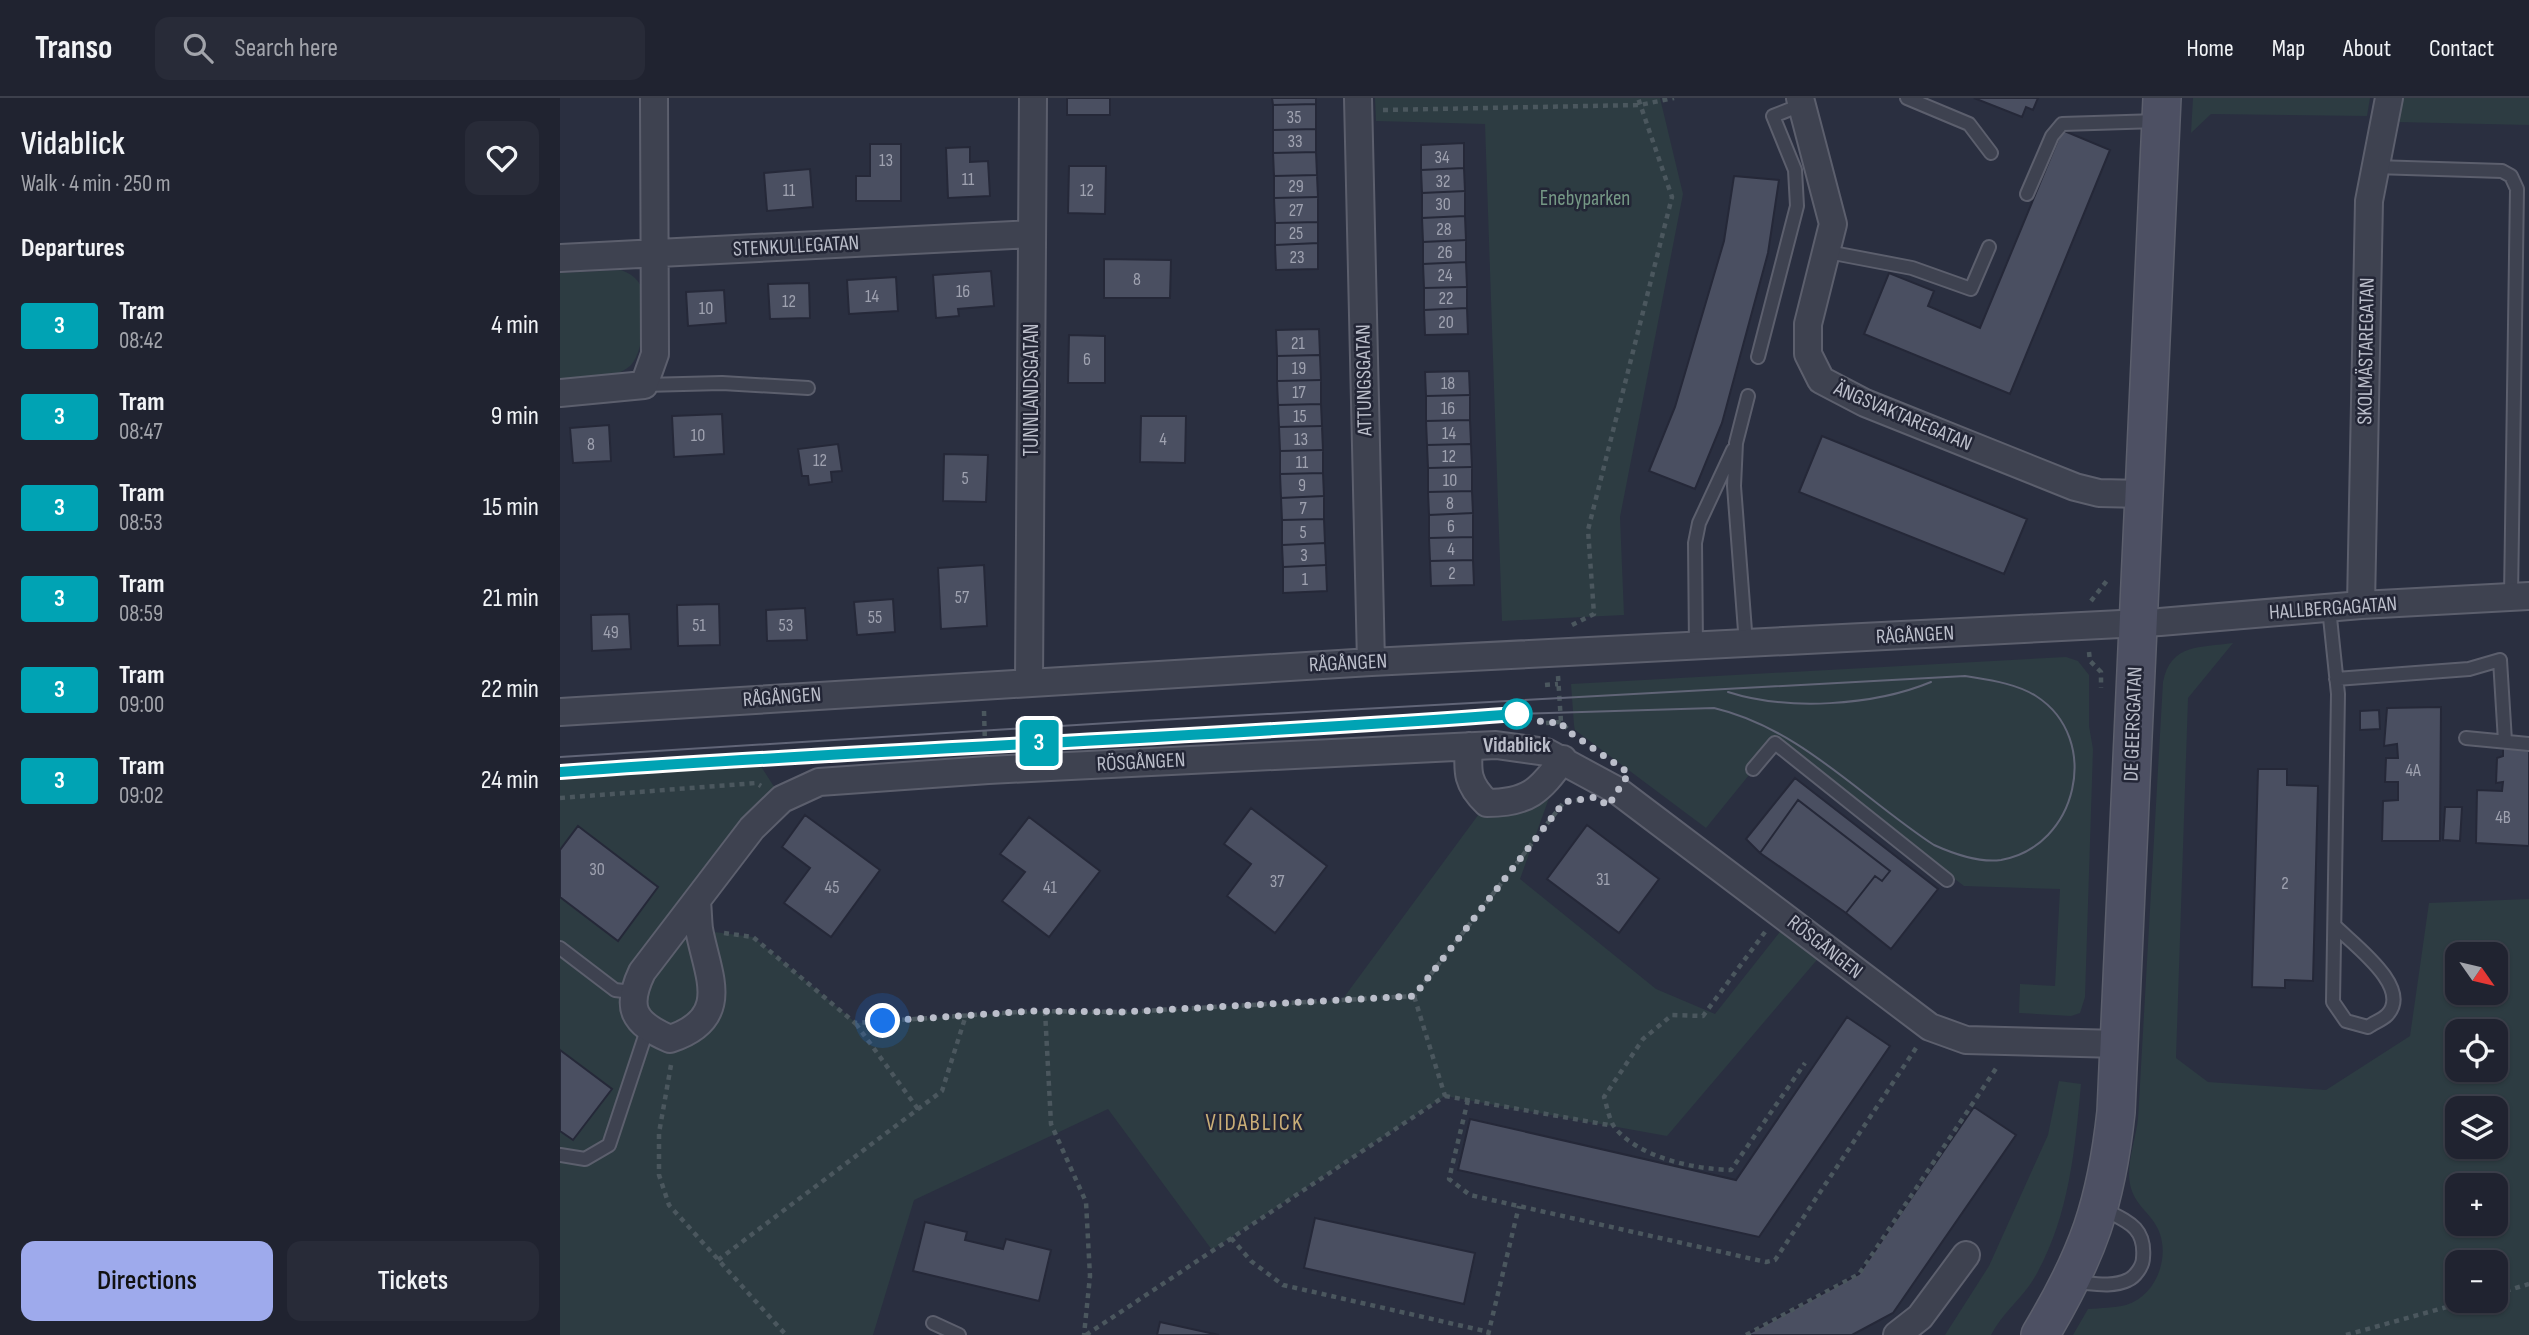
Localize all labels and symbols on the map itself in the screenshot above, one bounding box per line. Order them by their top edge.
house number: 35 [1287,107,1301,128]
house number: 33 [1287,131,1303,152]
house number: 34 [1434,147,1450,168]
house number: 13 [879,150,893,171]
house number: 11 [962,169,975,190]
house number: 32 [1436,171,1450,192]
house number: 29 [1288,176,1304,197]
house number: 11 [783,180,796,201]
house number: 12 [1080,180,1094,201]
park label: Enebyparken [1540,186,1630,211]
house number: 30 [1435,194,1451,215]
house number: 27 [1289,200,1304,221]
house number: 28 [1436,219,1452,240]
house number: 25 [1289,223,1303,244]
street label: STENKULLEGATAN [732,230,860,262]
house number: 26 [1437,242,1453,263]
house number: 23 [1290,247,1305,268]
house number: 24 [1438,265,1453,286]
house number: 8 [1133,269,1141,290]
street label: SKOLMÄSTAREGATAN [2352,277,2380,425]
house number: 16 [956,281,970,302]
house number: 14 [865,286,879,307]
house number: 22 [1439,288,1453,309]
house number: 12 [782,291,796,312]
house number: 10 [699,298,713,319]
house number: 20 [1438,312,1454,333]
street label: TUNNLANDSGATAN [1019,323,1044,457]
street label: ATTUNGSGATAN [1351,324,1377,437]
house number: 21 [1291,333,1306,354]
house number: 6 [1083,349,1091,370]
house number: 19 [1292,358,1306,379]
house number: 18 [1441,373,1455,394]
street label: ÄNGSVAKTAREGATAN [1829,375,1976,456]
house number: 17 [1292,382,1307,403]
house number: 16 [1441,398,1455,419]
house number: 15 [1293,406,1307,427]
house number: 14 [1442,423,1456,444]
house number: 10 [691,425,705,446]
house number: 4 [1159,429,1167,450]
house number: 13 [1294,429,1308,450]
house number: 8 [587,434,595,455]
house number: 12 [1442,446,1456,467]
house number: 12 [813,450,827,471]
house number: 11 [1296,452,1309,473]
house number: 5 [961,468,969,489]
house number: 10 [1443,470,1457,491]
house number: 9 [1298,475,1306,496]
house number: 8 [1446,493,1454,514]
house number: 7 [1299,498,1307,519]
house number: 6 [1447,516,1455,537]
house number: 5 [1299,522,1307,543]
house number: 4 [1447,539,1455,560]
house number: 3 [1300,545,1308,566]
house number: 2 [1448,563,1456,584]
house number: 1 [1302,569,1309,590]
house number: 57 [955,587,970,608]
street label: HALLBERGAGATAN [2268,591,2398,625]
house number: 55 [868,607,882,628]
house number: 51 [692,615,706,636]
house number: 53 [779,615,793,636]
street label: RÅGÅNGEN [1875,620,1955,650]
house number: 49 [603,622,619,643]
street label: RÅGÅNGEN [1308,648,1388,678]
street label: DE GEERSGATAN [2119,666,2147,782]
street label: RÅGÅNGEN [742,682,822,712]
marker: Vidablick [1502,699,1532,729]
line badge: 3 [1016,720,1062,766]
place label: Vidablick [1483,733,1551,758]
street label: RÖSGÅNGEN [1096,747,1186,777]
house number: 4A [2405,760,2421,781]
house number: 4B [2495,807,2511,828]
house number: 30 [589,859,605,880]
house number: 31 [1596,869,1611,890]
house number: 37 [1270,871,1285,892]
house number: 2 [2281,873,2289,894]
house number: 45 [825,877,839,898]
house number: 41 [1043,877,1058,898]
street label: RÖSGÅNGEN [1782,910,1868,984]
north arrow [2445,942,2508,1004]
your location [865,1003,900,1038]
district label: VIDABLICK [1206,1109,1304,1137]

